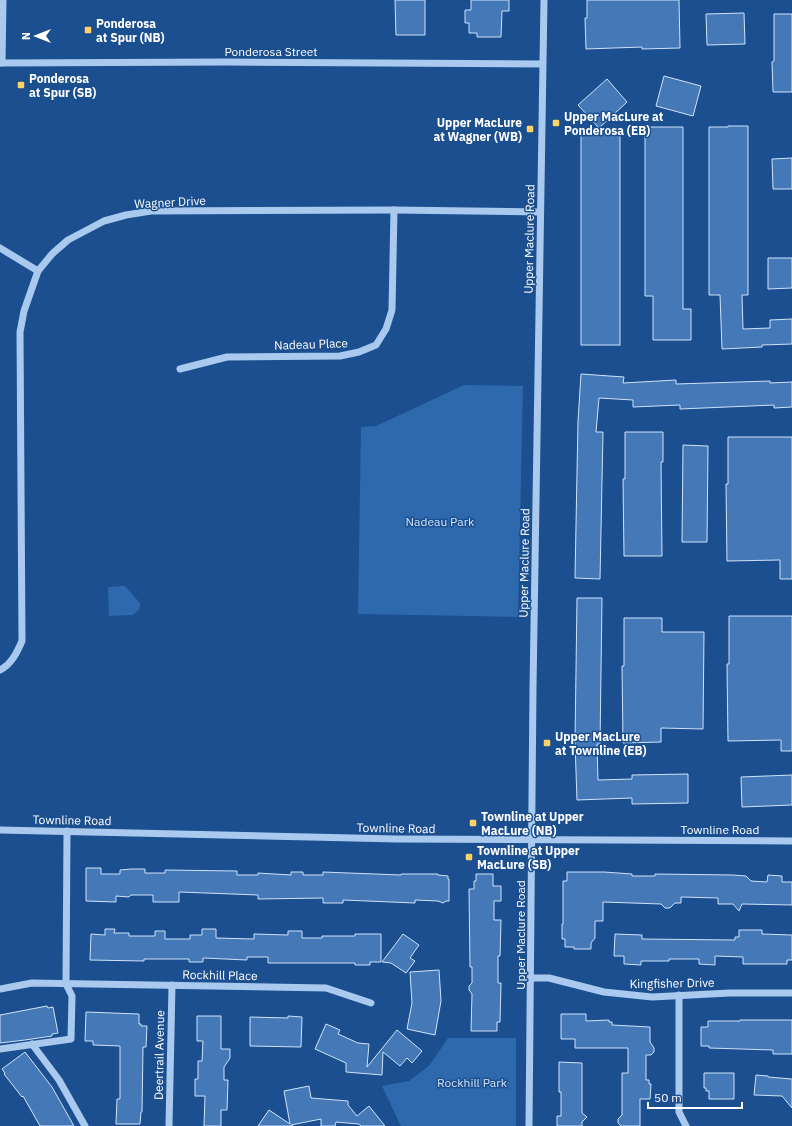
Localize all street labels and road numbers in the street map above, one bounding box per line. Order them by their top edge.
street label: Ponderosa Street [224,44,318,59]
street label: Upper Maclure Road [521,184,537,294]
street label: Wagner Drive [134,193,207,211]
street label: Nadeau Place [274,335,349,353]
street label: Upper Maclure Road [516,508,532,618]
street label: Townline Road [32,812,112,828]
street label: Townline Road [356,820,436,836]
street label: Townline Road [681,822,759,837]
street label: Upper Maclure Road [513,880,528,990]
street label: Rockhill Place [182,967,258,983]
street label: Kingfisher Drive [629,975,715,991]
street label: Deertrail Avenue [151,1010,167,1100]

